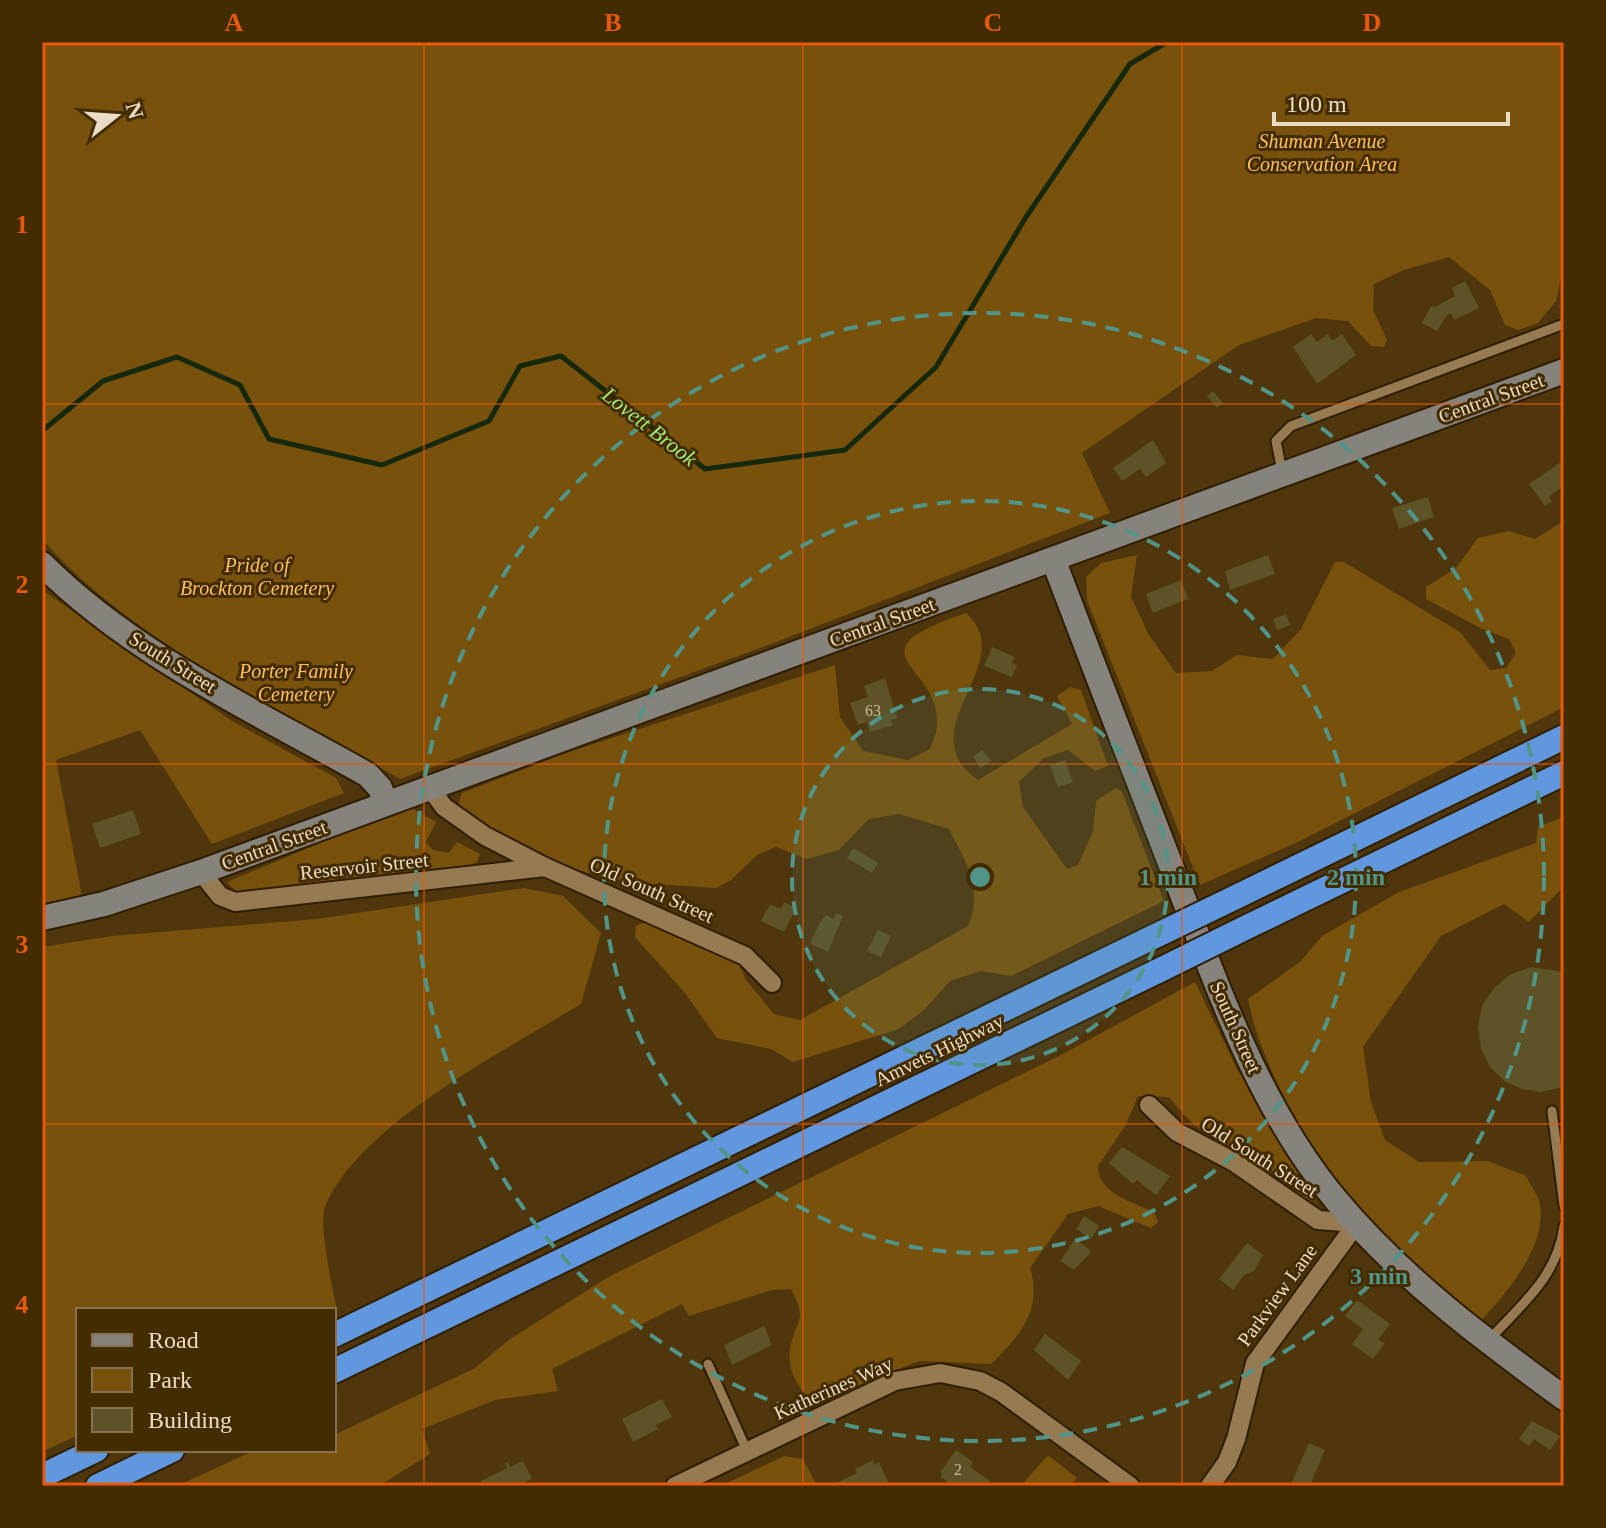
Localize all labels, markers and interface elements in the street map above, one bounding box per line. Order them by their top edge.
text: A [225,8,244,37]
text: B [604,8,622,37]
text: C [984,8,1002,37]
text: D [1363,8,1381,37]
north arrow [76,76,156,156]
scale bar [1274,76,1508,126]
text: 100 m [1286,91,1347,117]
text: N [120,99,149,122]
park label: Shuman Avenue Conservation Area [1247,130,1397,175]
text: 1 [16,210,29,239]
street label: Central Street [1435,369,1547,427]
water label: Lovett Brook [597,381,703,472]
park label: Pride of Brockton Cemetery [180,554,334,600]
text: 2 [16,570,29,599]
street label: Central Street [826,593,938,651]
street label: South Street [125,627,221,698]
park label: Porter Family Cemetery [238,660,353,706]
house number: 63 [865,702,881,719]
street label: Central Street [218,816,330,874]
street label: Reservoir Street [299,848,430,884]
street label: Old South Street [587,853,718,927]
centre of rings [966,863,994,891]
text: 1 min [1139,864,1197,890]
text: 2 min [1327,864,1385,890]
text: 3 [16,930,29,959]
street label: South Street [1206,978,1266,1077]
street label: Amvets Highway [871,1009,1007,1092]
street label: Old South Street [1198,1112,1323,1202]
street label: Parkview Lane [1233,1240,1321,1350]
text: 3 min [1350,1263,1408,1289]
text: 4 [16,1290,29,1319]
legend [76,1308,336,1452]
text: Road [148,1327,199,1353]
street label: Katherines Way [770,1352,896,1425]
text: Park [148,1367,192,1393]
text: Building [148,1407,232,1433]
house number: 2 [954,1461,962,1478]

